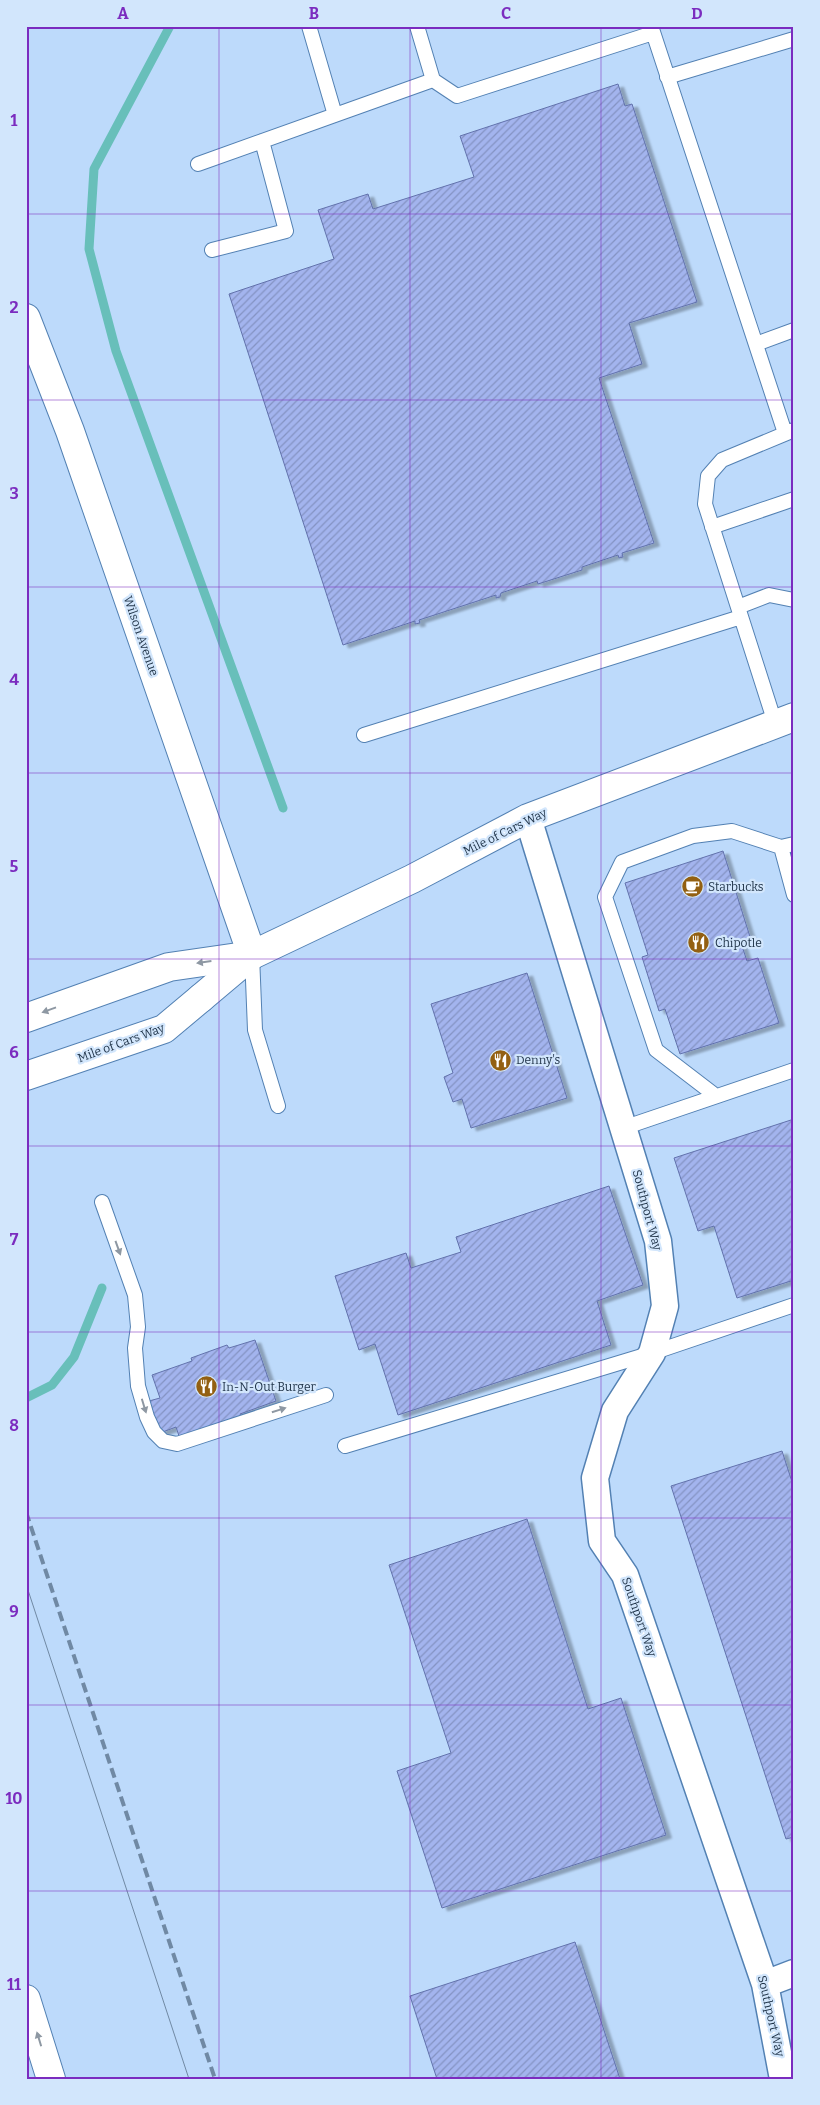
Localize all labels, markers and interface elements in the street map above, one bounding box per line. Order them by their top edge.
text: A [117,4,129,23]
text: B [309,4,319,23]
text: C [501,4,511,23]
text: D [691,4,703,23]
text: 1 [11,111,18,130]
text: 2 [9,298,19,317]
text: 3 [9,484,19,503]
street label: Wilson Avenue [121,594,161,678]
text: 4 [9,670,19,689]
street label: Mile of Cars Way [461,805,550,858]
text: 5 [10,857,19,876]
cafe icon: Starbucks [680,875,704,899]
place label: Starbucks [708,880,764,894]
restaurant icon: Chipotle [687,931,711,955]
place label: Chipotle [715,936,762,950]
one-way arrow [195,958,211,966]
one-way arrow [41,1006,56,1014]
street label: Mile of Cars Way [76,1021,167,1065]
text: 6 [9,1043,19,1062]
restaurant icon: Denny's [488,1048,512,1072]
place label: Denny's [516,1053,560,1067]
street label: Southport Way [629,1168,665,1253]
text: 7 [10,1230,19,1249]
one-way arrow [114,1241,122,1256]
restaurant icon: In-N-Out Burger [194,1375,218,1399]
place label: In-N-Out Burger [222,1380,316,1394]
one-way arrow [140,1399,148,1414]
one-way arrow [272,1406,287,1414]
text: 8 [9,1416,19,1435]
street label: Southport Way [619,1575,659,1659]
text: 9 [9,1602,19,1621]
text: 10 [5,1789,23,1808]
street label: Southport Way [755,1974,787,2059]
text: 11 [7,1975,21,1994]
one-way arrow [34,2031,42,2046]

